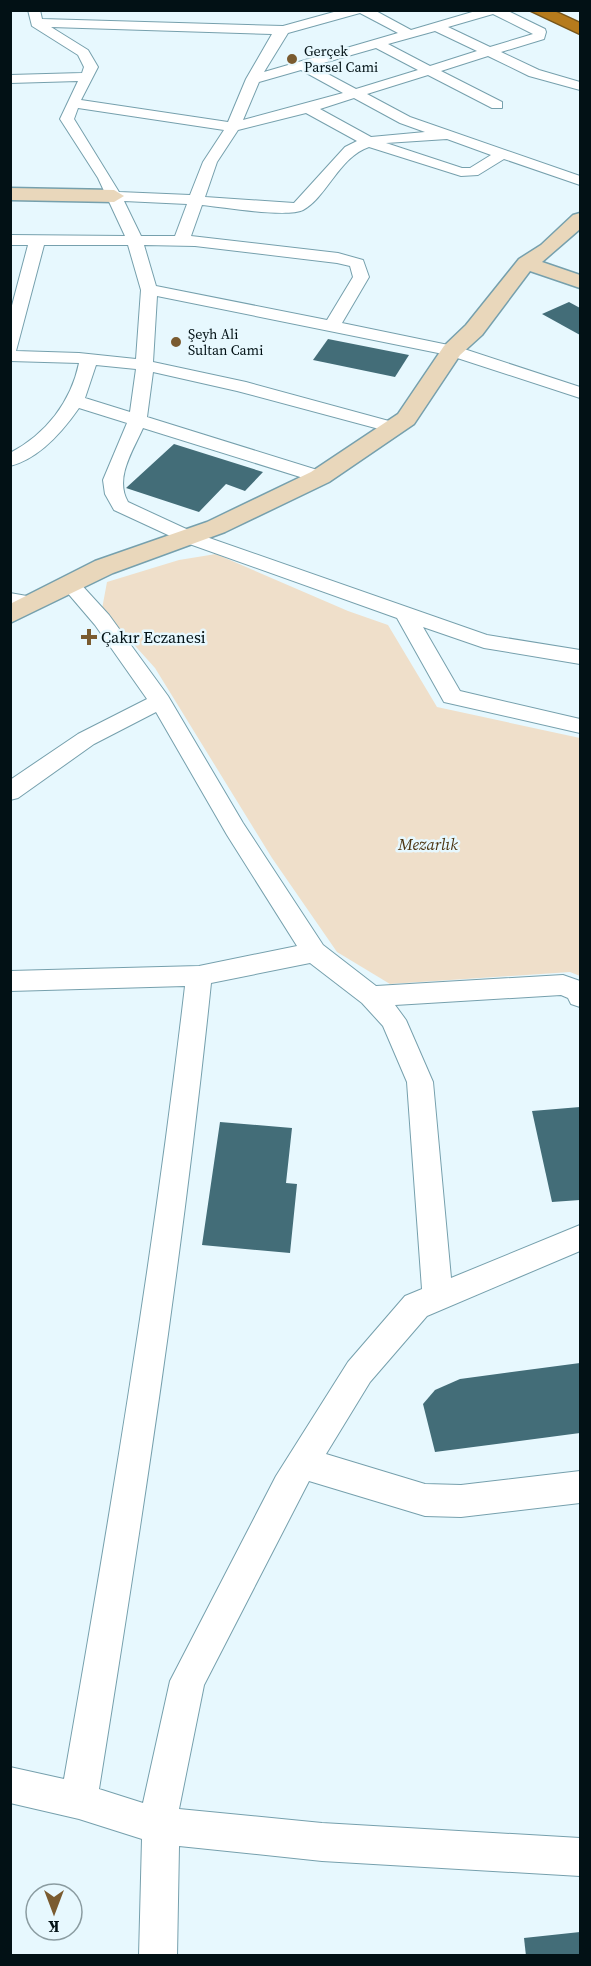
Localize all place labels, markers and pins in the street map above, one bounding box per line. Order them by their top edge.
place label: Gerçek Parsel Cami [304,41,378,77]
marker: Gerçek Parsel Cami [285,52,299,66]
place label: Şeyh Ali Sultan Cami [188,324,263,360]
marker: Şeyh Ali Sultan Cami [169,335,183,349]
place label: Çakır Eczanesi [101,626,206,648]
marker: Çakır Eczanesi [82,630,96,644]

